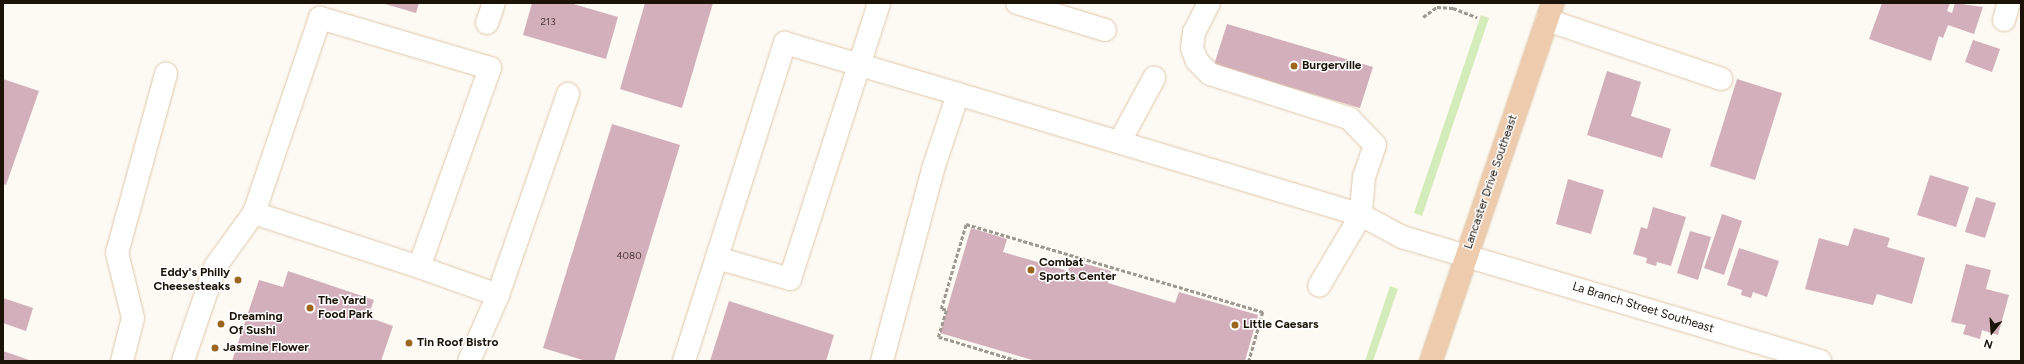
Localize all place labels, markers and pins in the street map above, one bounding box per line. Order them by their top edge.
place label: Burgerville [1302,59,1361,73]
marker: Burgerville [1289,61,1299,71]
place label: Combat Sports Center [1039,256,1116,284]
marker: Combat Sports Center [1026,265,1036,275]
place label: Eddy's Philly Cheesesteaks [154,266,230,294]
marker: Eddy's Philly Cheesesteaks [233,275,243,285]
place label: The Yard Food Park [318,294,373,322]
marker: The Yard Food Park [305,303,315,313]
place label: Dreaming Of Sushi [229,310,283,338]
place label: Little Caesars [1243,318,1319,332]
marker: Dreaming Of Sushi [216,319,226,329]
marker: Little Caesars [1230,320,1240,330]
place label: Tin Roof Bistro [417,336,499,350]
marker: Tin Roof Bistro [404,338,414,348]
place label: Jasmine Flower [223,341,309,355]
marker: Jasmine Flower [210,343,220,353]

